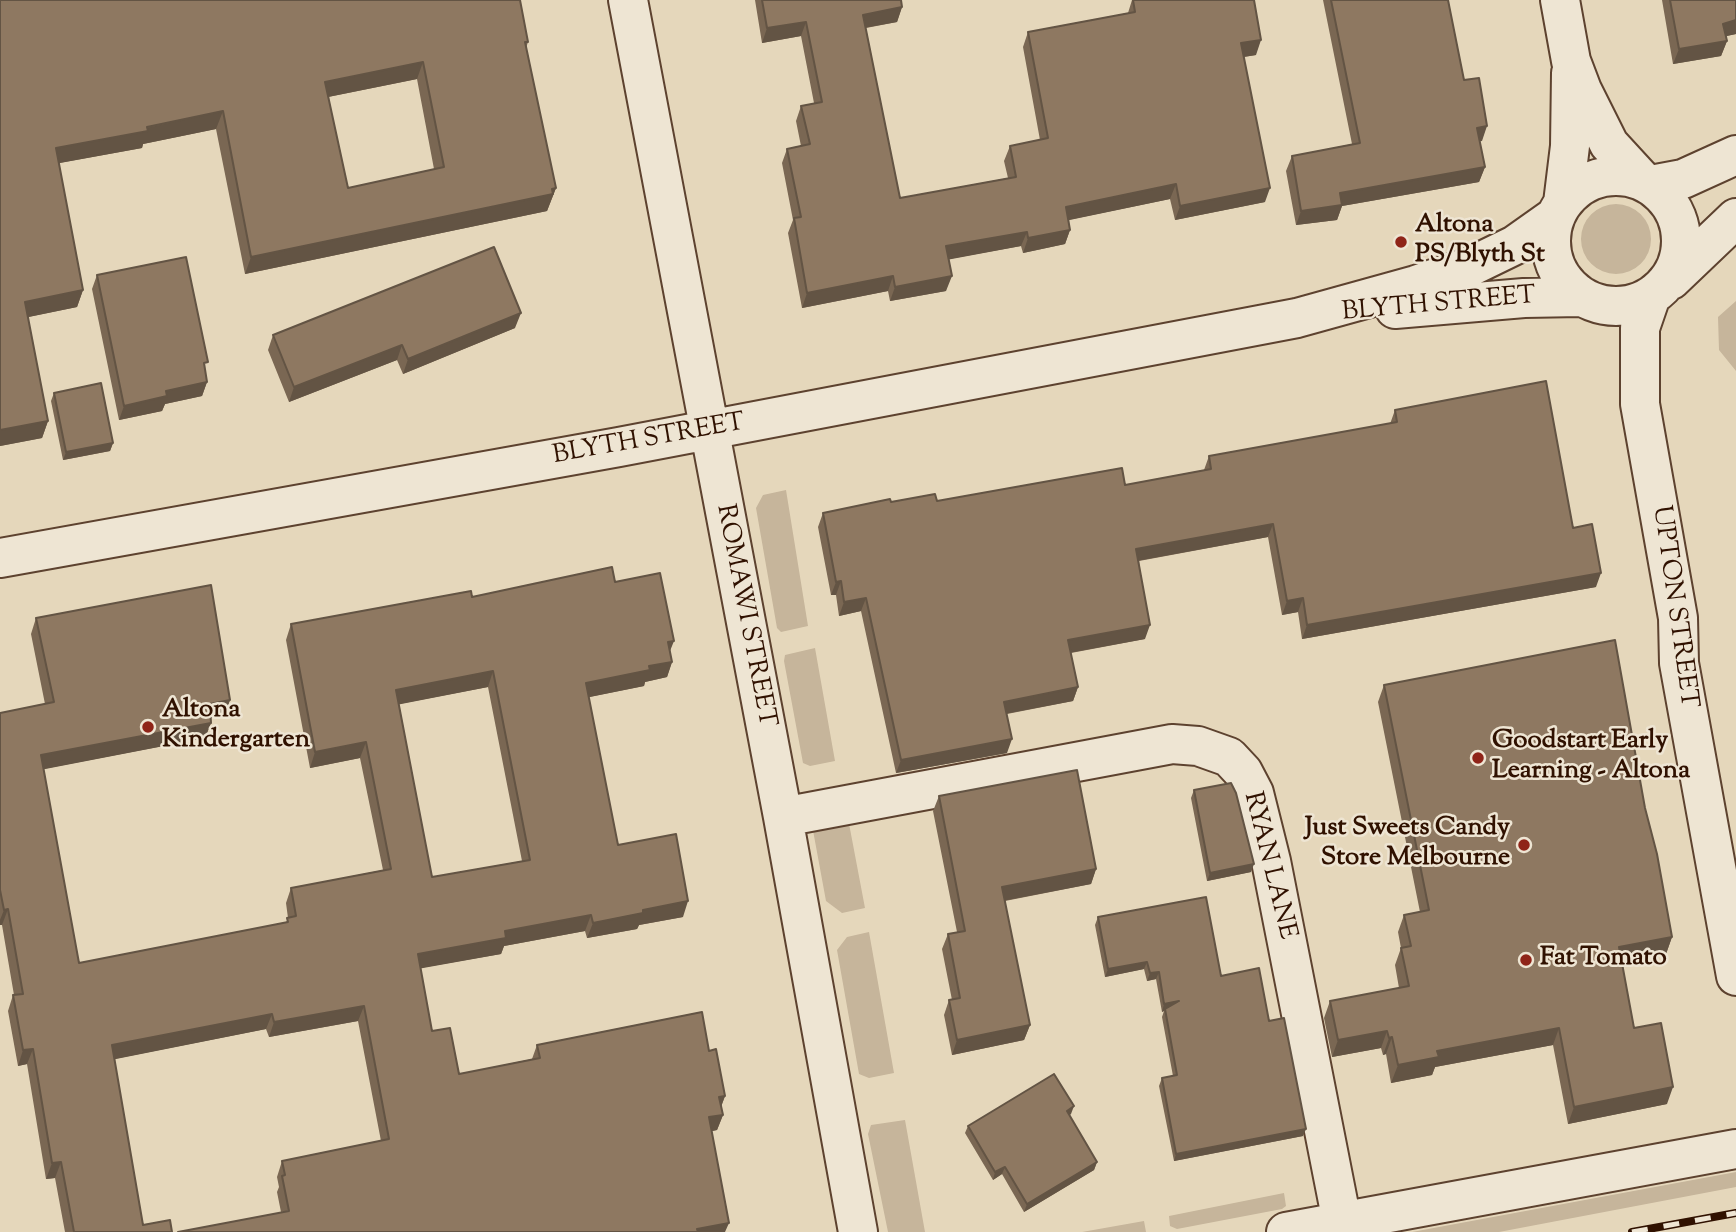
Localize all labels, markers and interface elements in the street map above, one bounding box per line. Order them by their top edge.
place label: Altona PS/Blyth St [1415,211,1545,272]
marker: Altona PS/Blyth St [1393,234,1409,250]
street label: BLYTH STREET [1341,282,1537,330]
street label: BLYTH STREET [551,409,747,473]
street label: ROMAWI STREET [707,502,781,730]
street label: UPTON STREET [1643,504,1703,710]
place label: Altona Kindergarten [162,696,310,758]
marker: Altona Kindergarten [140,719,156,735]
place label: Goodstart Early Learning - Altona [1492,727,1690,788]
marker: Goodstart Early Learning - Altona [1470,750,1486,766]
street label: RYAN LANE [1235,789,1301,943]
place label: Just Sweets Candy Store Melbourne [1305,814,1510,876]
marker: Just Sweets Candy Store Melbourne [1516,837,1532,853]
place label: Fat Tomato [1540,944,1667,976]
marker: Fat Tomato [1518,952,1534,968]

